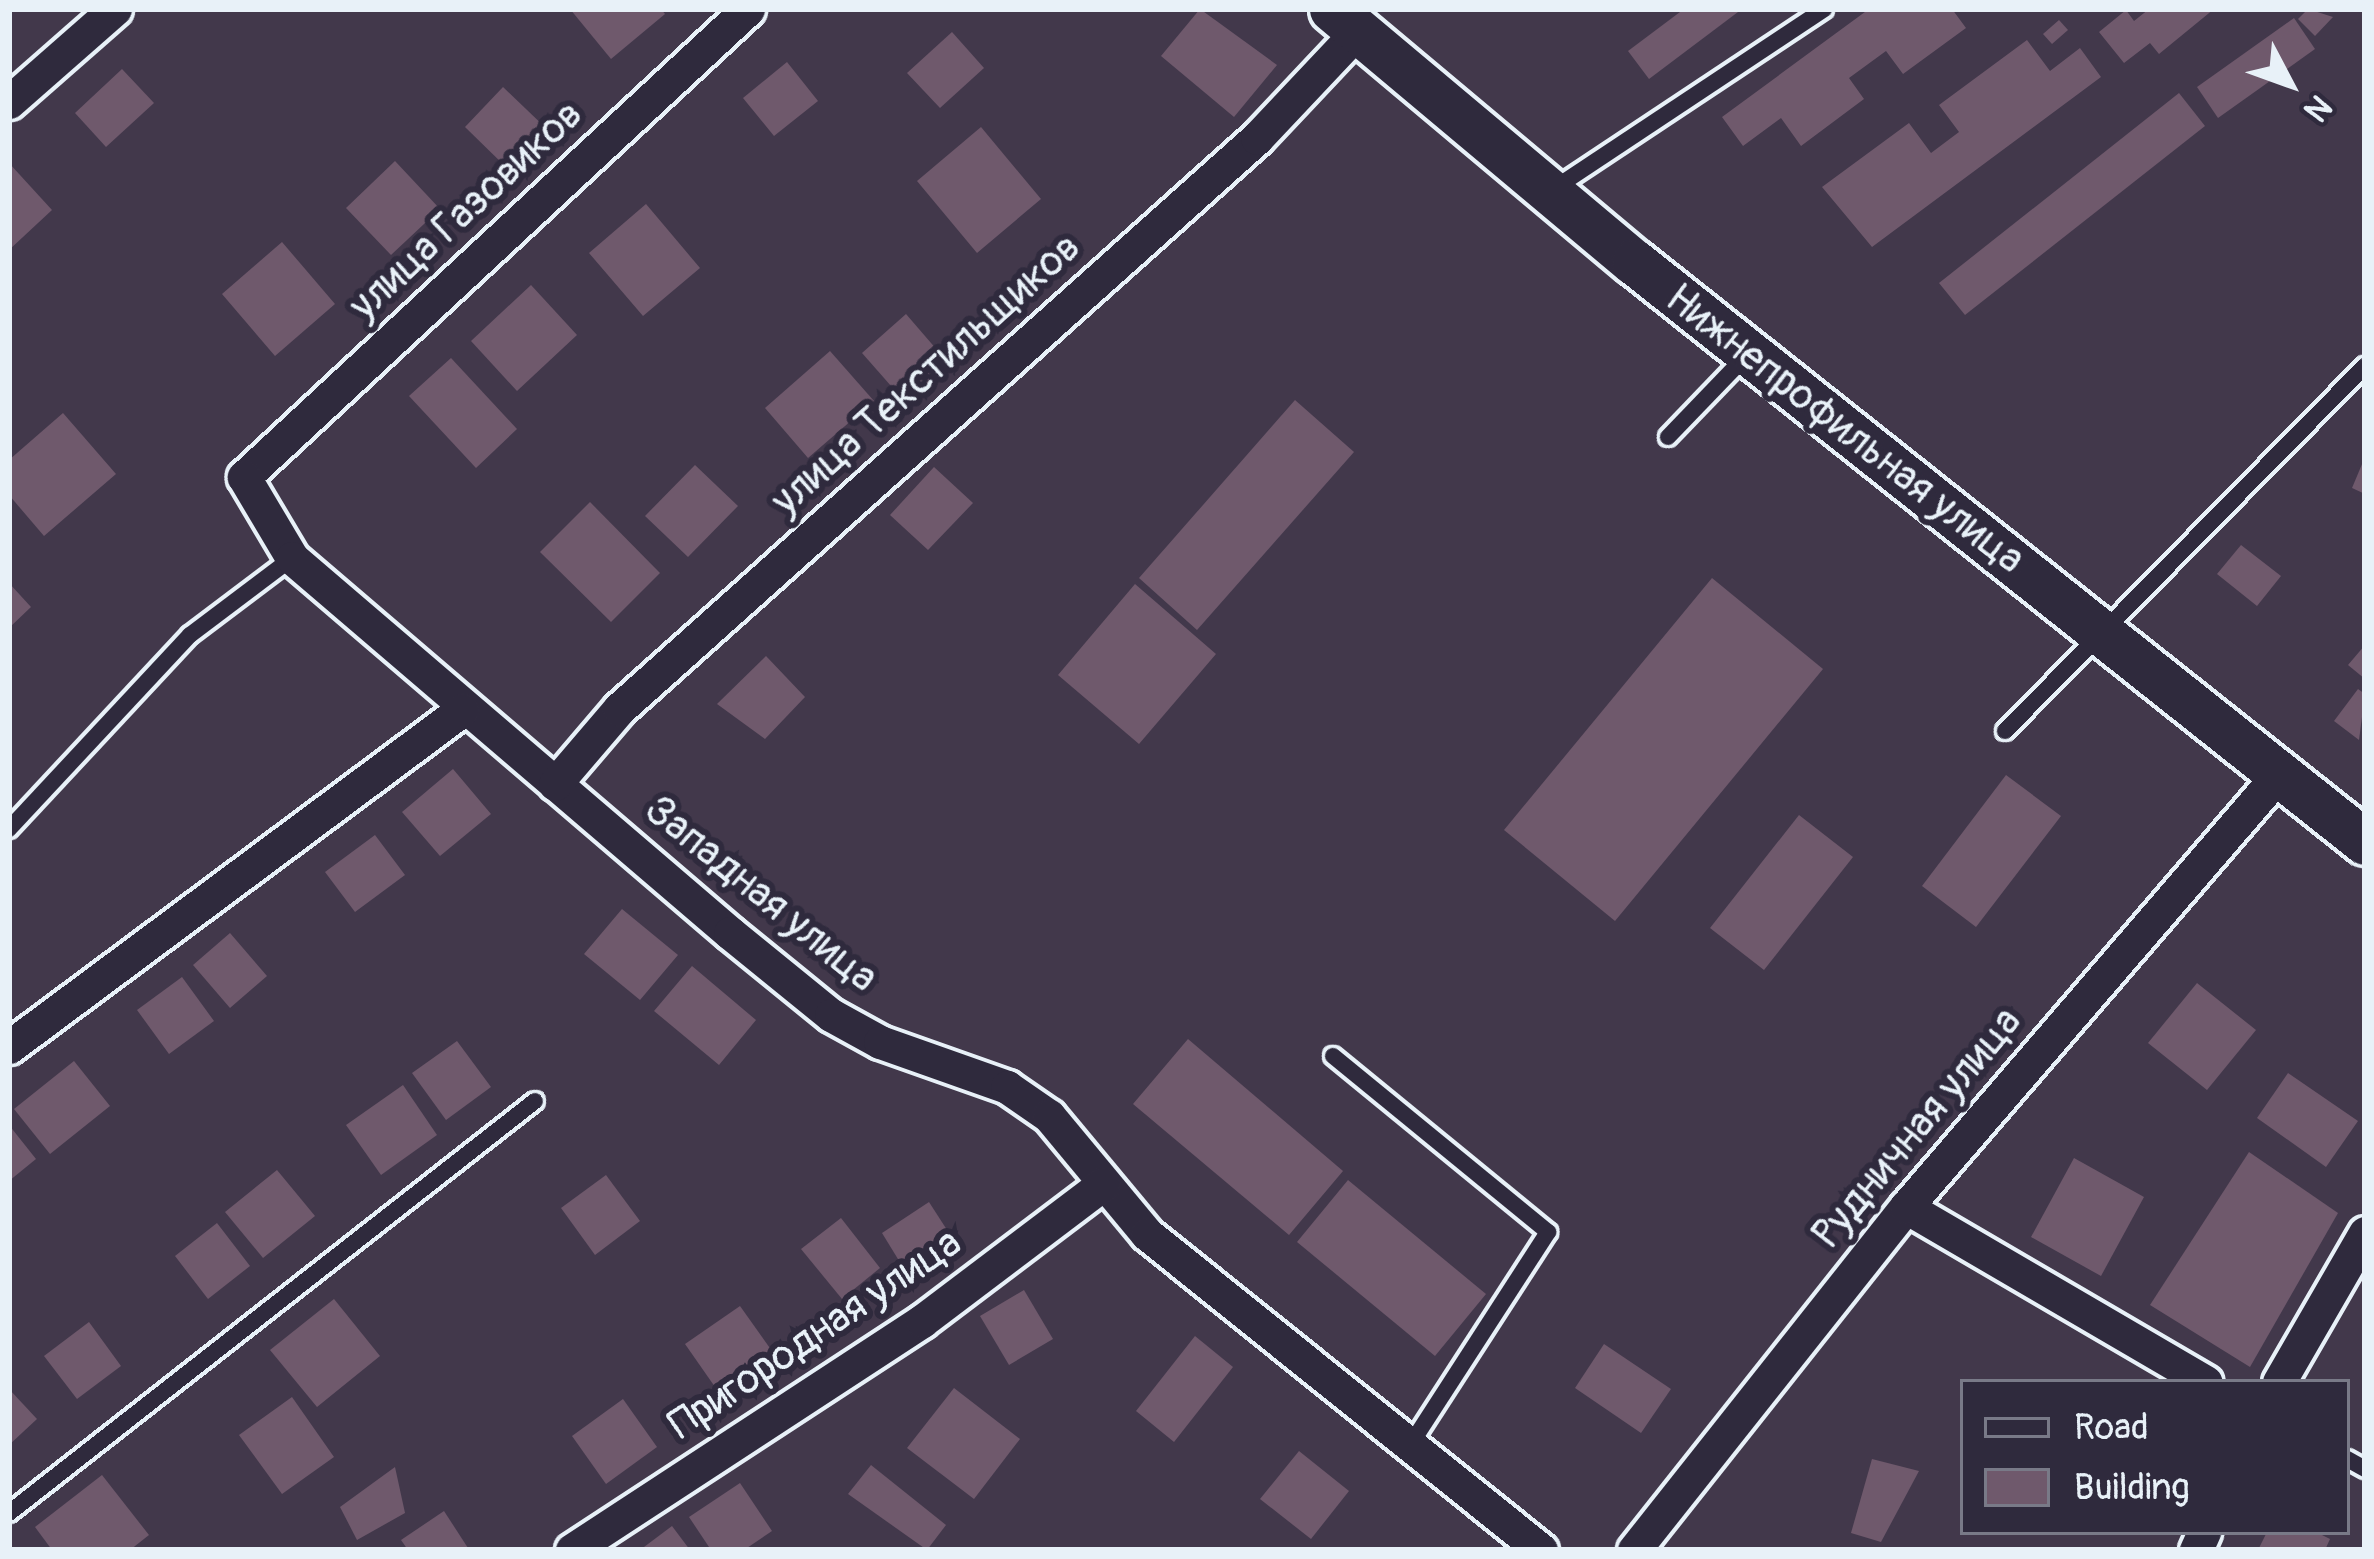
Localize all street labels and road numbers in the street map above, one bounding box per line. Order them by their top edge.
street label: улица Газовиков [339,89,593,331]
street label: улица Текстильщиков [761,222,1091,526]
street label: Нижнепрофильная улица [1656,273,2034,585]
street label: Западная улица [634,785,888,1003]
street label: Рудничная улица [1802,997,2032,1259]
street label: Пригородная улица [659,1217,971,1451]

